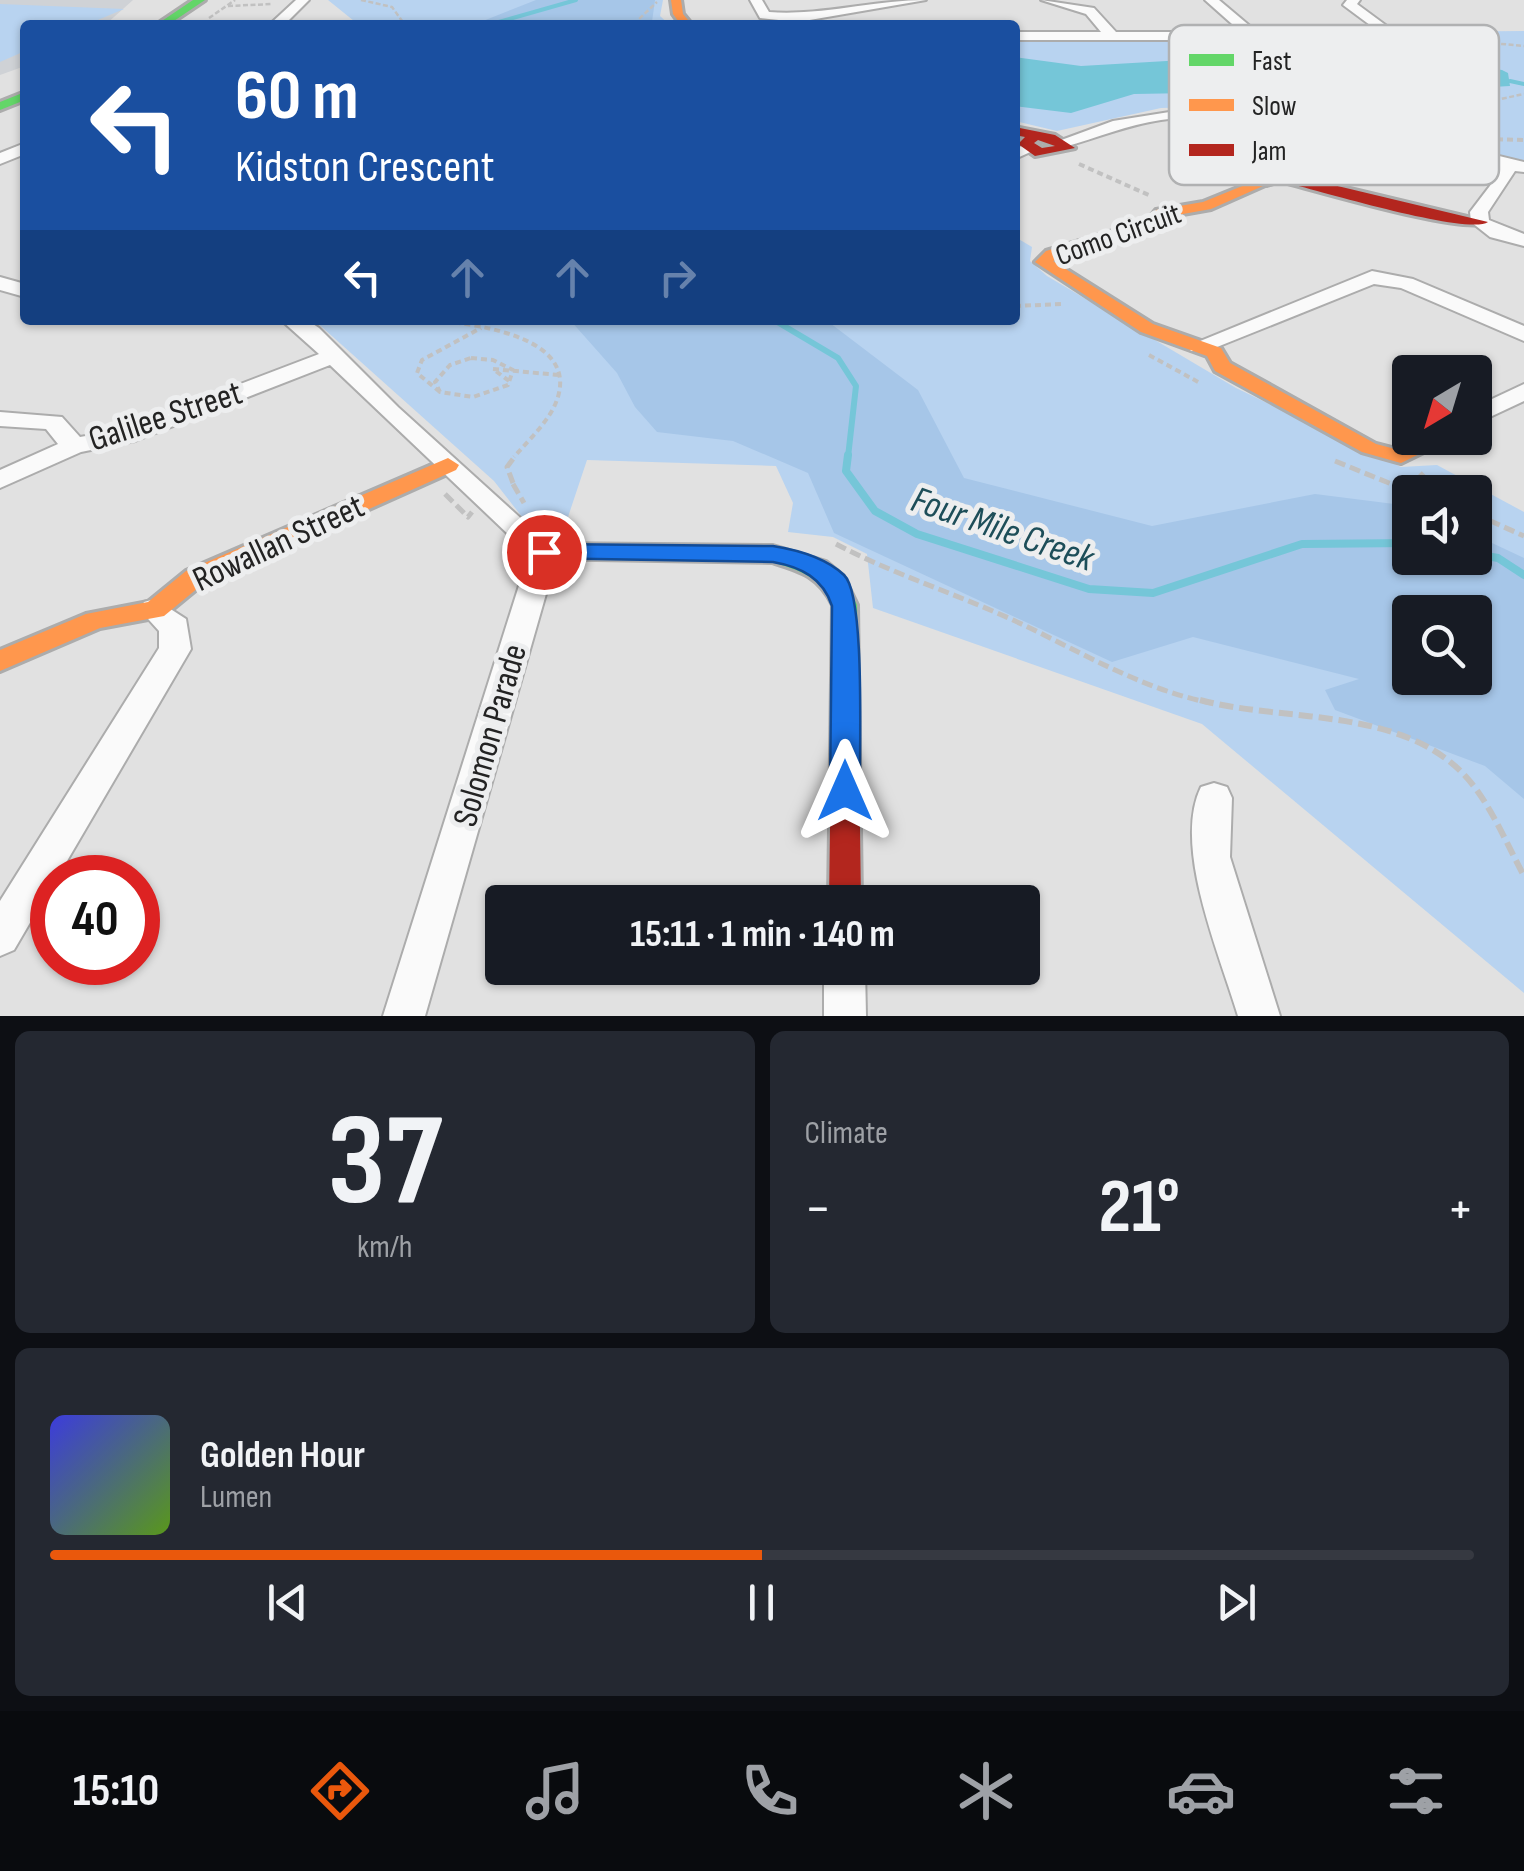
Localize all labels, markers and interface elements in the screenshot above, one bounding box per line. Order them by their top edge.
legend [1169,25,1499,185]
text: Fast [1252,45,1291,78]
text: 60 m [235,55,359,139]
icon: left [70,60,200,190]
text: Slow [1252,90,1297,123]
text: Jam [1251,135,1287,168]
text: Kidston Crescent [235,140,495,195]
street label: Como Circuit [1051,196,1186,274]
icon: left [335,250,390,305]
icon: ahead [440,250,495,305]
icon: ahead [545,250,600,305]
icon: right [650,250,705,305]
north arrow [1392,355,1492,455]
map controls [1392,355,1492,695]
street label: Galilee Street [83,371,248,461]
button: sound [1392,475,1492,575]
water label: Four Mile Creek [905,477,1101,582]
street label: Rowallan Street [186,485,371,602]
pin [502,510,587,595]
icon: arrive [517,525,572,580]
button: search [1392,595,1492,695]
street label: Solomon Parade [444,639,537,831]
position arrow [793,739,897,843]
speed limit sign: 40 [30,855,160,985]
text: 15:11 · 1 min · 140 m [630,912,895,957]
text: 37 [327,1085,442,1241]
text: Climate [805,1114,888,1153]
text: 21° [1099,1163,1180,1254]
text: − [805,1176,831,1243]
text: + [1447,1176,1474,1243]
text: km/h [357,1228,412,1267]
text: Golden Hour [200,1433,365,1478]
text: Lumen [200,1478,272,1517]
icon: previous [260,1575,315,1630]
icon: pause [734,1575,789,1630]
icon: next [1209,1575,1264,1630]
icon: directions [305,1756,375,1826]
icon: music [520,1756,590,1826]
icon: phone [735,1756,805,1826]
icon: climate [951,1756,1021,1826]
icon: car [1166,1756,1236,1826]
icon: filters [1381,1756,1451,1826]
text: 15:10 [73,1764,159,1819]

